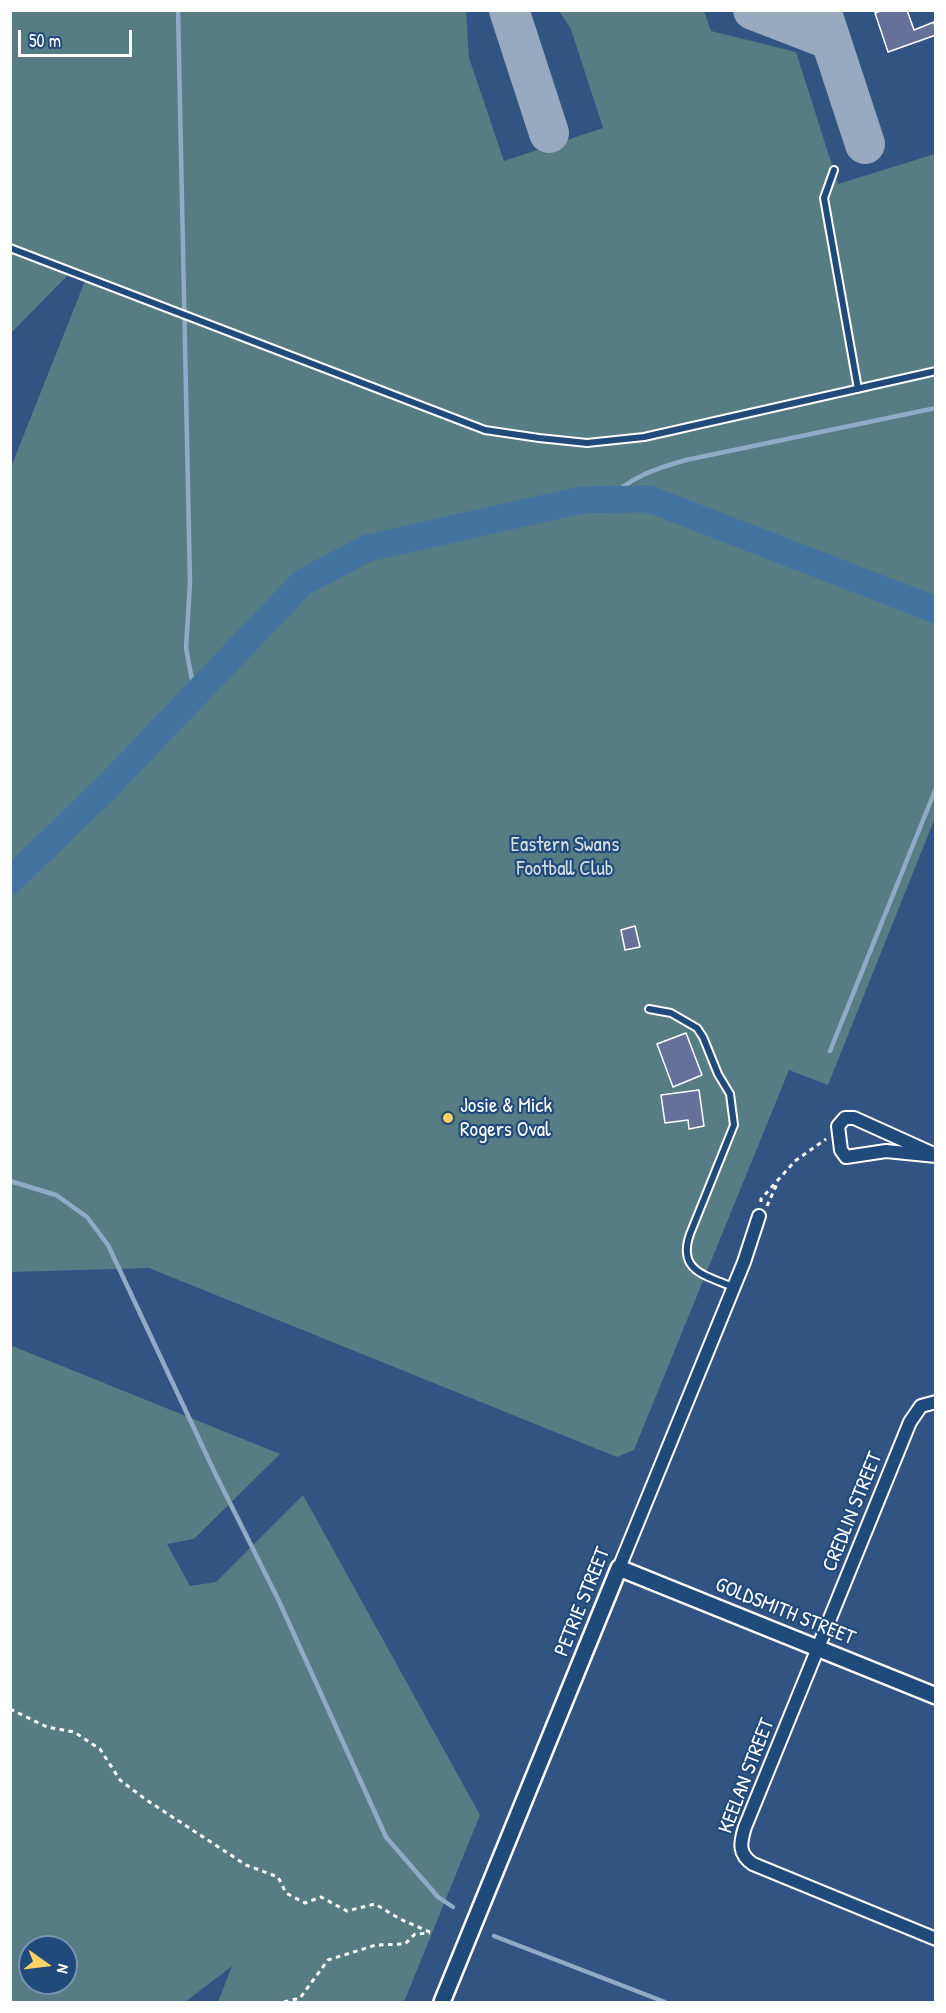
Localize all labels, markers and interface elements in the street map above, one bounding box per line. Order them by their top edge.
scale bar [21,18,135,56]
text: 50 m [29,28,61,53]
park label: Eastern Swans Football Club [511,832,619,882]
place label: Josie & Mick Rogers Oval [460,1093,552,1143]
marker: Josie & Mick Rogers Oval [441,1111,455,1125]
street label: CREDLIN STREET [818,1449,888,1575]
street label: PETRIE STREET [550,1544,616,1660]
street label: GOLDSMITH STREET [711,1573,859,1651]
street label: KEELAN STREET [714,1715,780,1837]
north arrow [18,1935,78,1995]
text: N [52,1962,75,1976]

